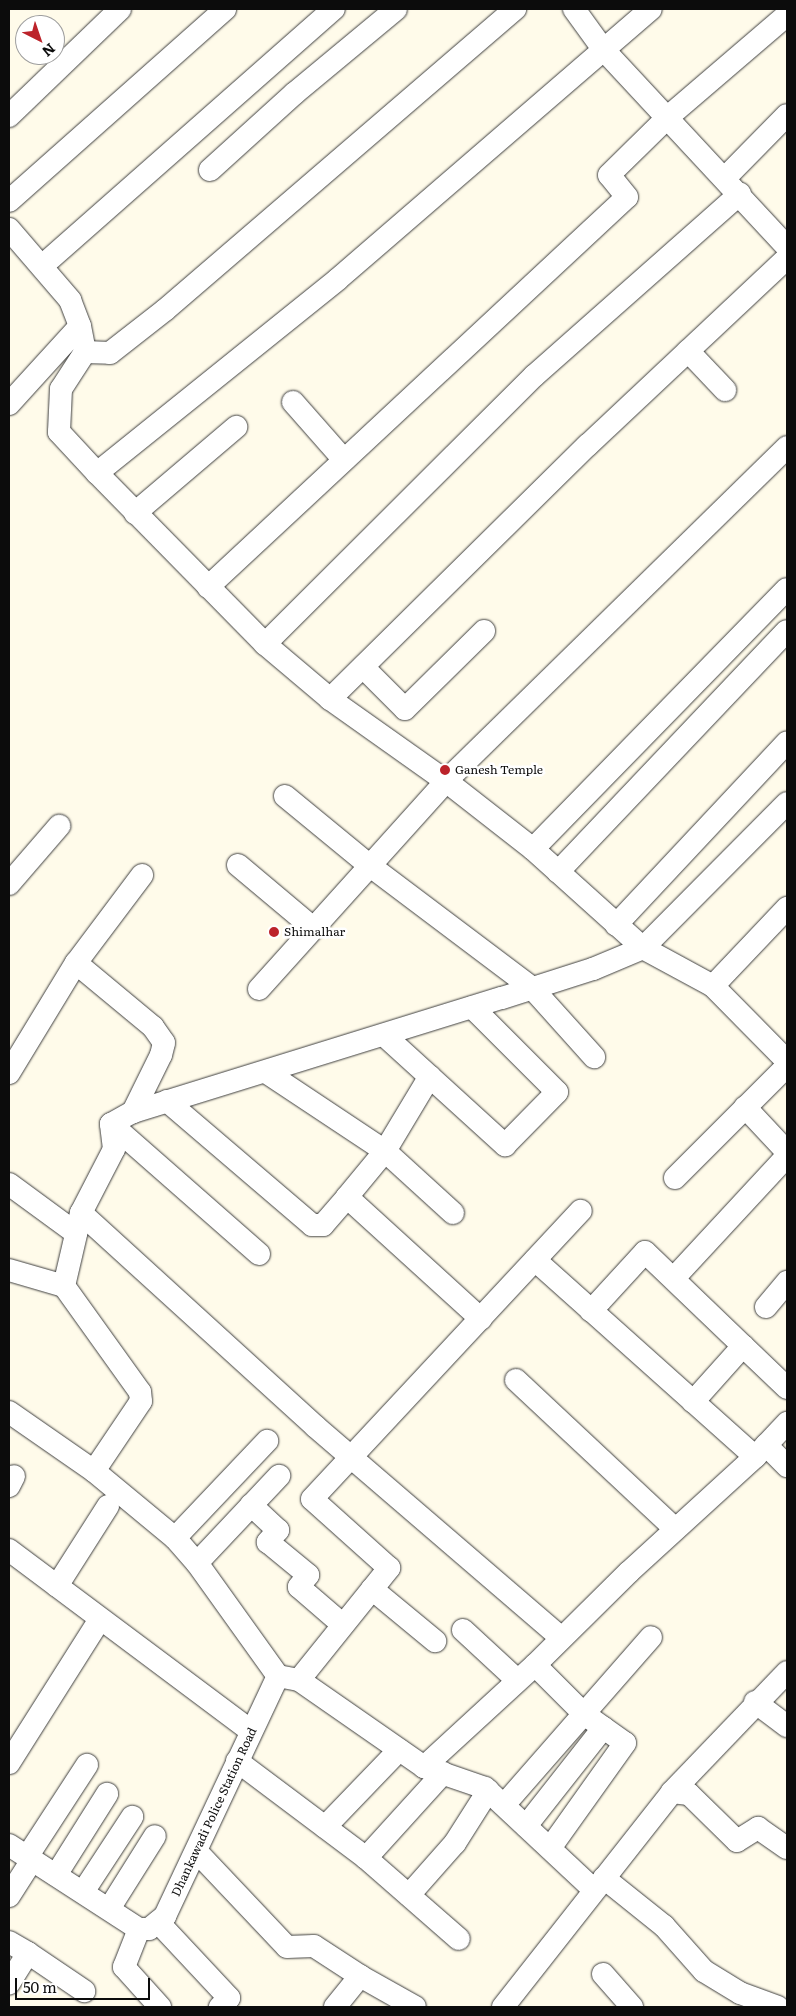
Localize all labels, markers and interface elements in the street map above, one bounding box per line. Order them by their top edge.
north arrow [15,15,65,65]
text: N [38,39,60,62]
place label: Ganesh Temple [455,763,543,777]
marker: Ganesh Temple [439,764,451,776]
place label: Shimalhar [284,925,345,939]
marker: Shimalhar [268,926,280,938]
street label: Dhankawadi Police Station Road [168,1725,260,1899]
scale bar [18,1968,152,2000]
text: 50 m [23,1975,57,1998]

